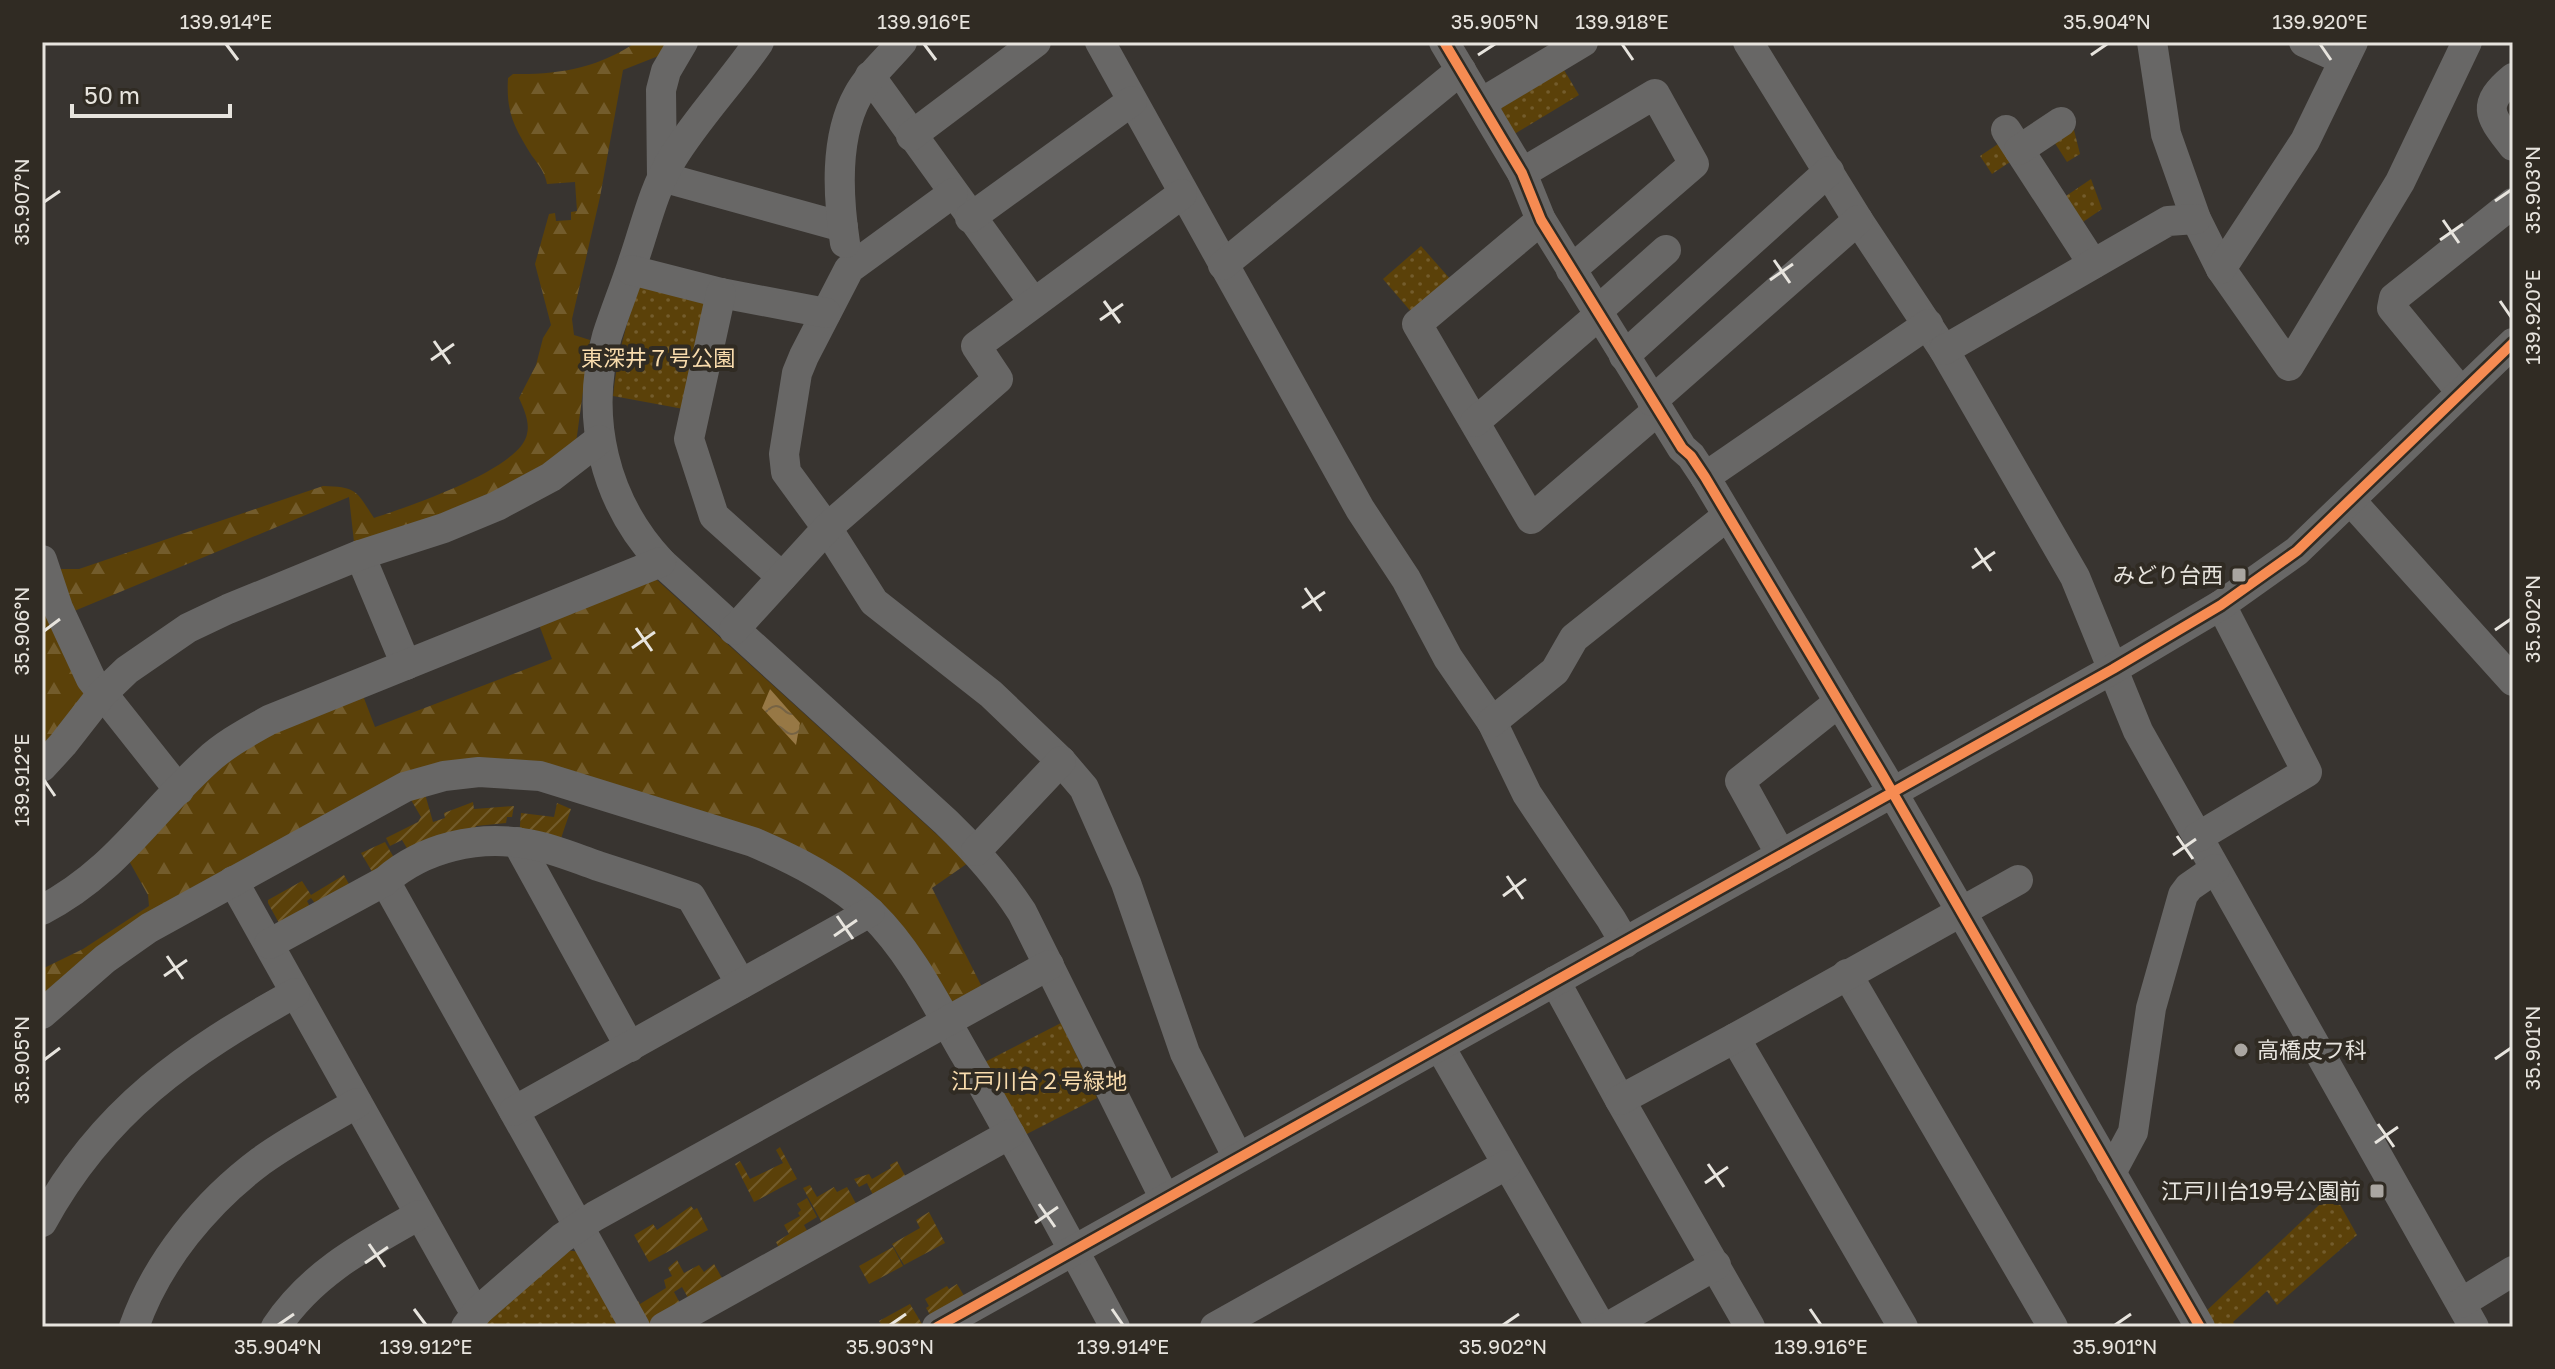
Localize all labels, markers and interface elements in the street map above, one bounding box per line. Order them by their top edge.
text: 139.914°E [180,9,272,33]
text: 139.916°E [877,9,971,33]
text: 35.905°N [1451,9,1539,33]
text: 139.918°E [1575,9,1669,33]
text: 35.904°N [2063,9,2151,33]
text: 139.920°E [2272,9,2368,33]
scale bar [72,68,230,118]
text: 50 m [84,80,140,109]
text: 35.903°N [2520,146,2544,234]
text: 35.907°N [9,158,33,246]
text: 139.920°E [2520,269,2544,365]
park label: 東深井７号公園 [581,344,735,371]
place label: みどり台西 [2113,561,2223,588]
marker: みどり台西 [2230,566,2248,584]
text: 35.902°N [2520,575,2544,663]
text: 35.906°N [9,587,33,675]
text: 139.912°E [9,734,33,826]
text: 35.901°N [2520,1006,2544,1090]
text: 35.905°N [9,1016,33,1104]
place label: 高橋皮フ科 [2257,1036,2367,1063]
marker: 高橋皮フ科 [2232,1041,2250,1059]
park label: 江戸川台２号緑地 [951,1067,1127,1094]
place label: 江戸川台19号公園前 [2161,1177,2361,1204]
marker: 江戸川台19号公園前 [2368,1182,2386,1200]
text: 35.904°N [234,1334,322,1358]
text: 139.912°E [380,1334,472,1358]
text: 35.903°N [846,1334,934,1358]
text: 139.914°E [1077,1334,1169,1358]
text: 35.902°N [1459,1334,1547,1358]
text: 139.916°E [1774,1334,1868,1358]
text: 35.901°N [2073,1334,2157,1358]

